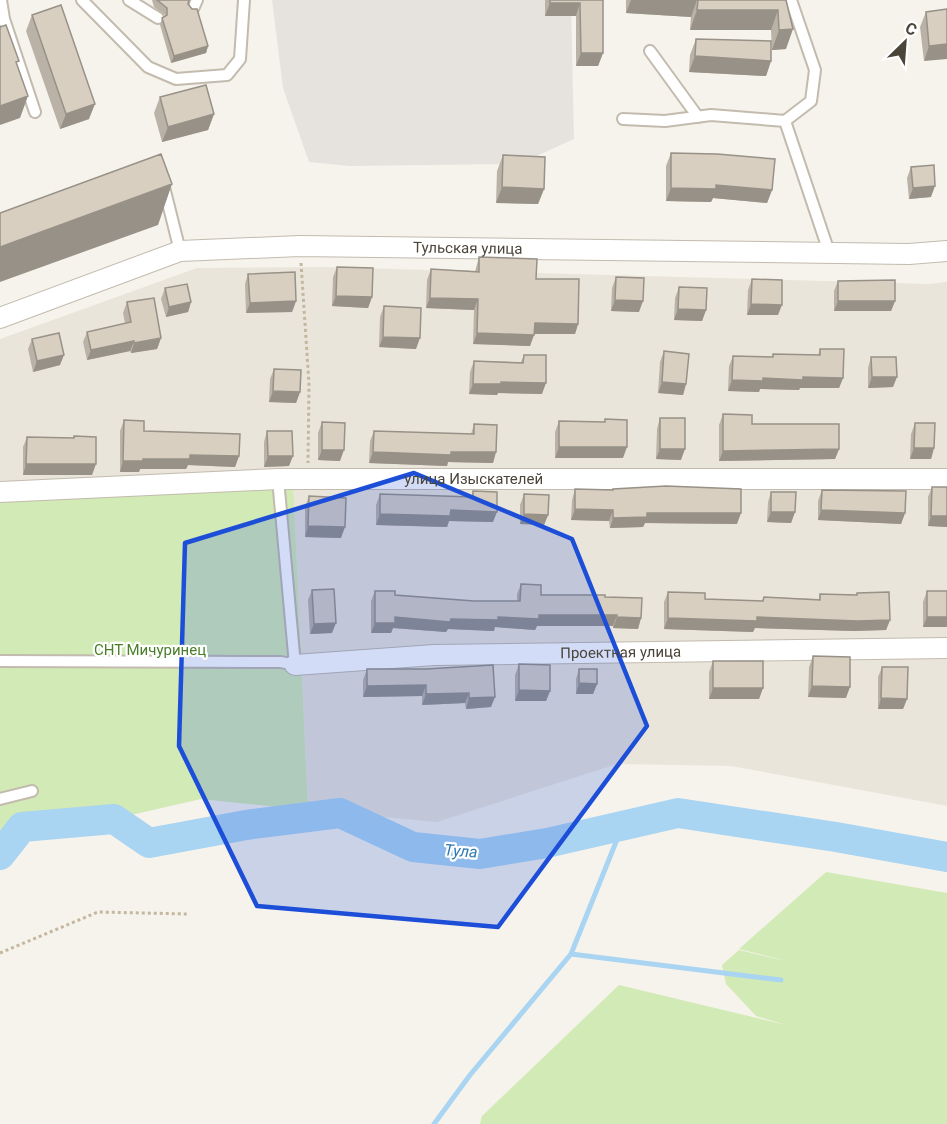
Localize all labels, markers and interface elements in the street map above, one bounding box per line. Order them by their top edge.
north arrow [875,12,935,72]
text: С [902,18,920,40]
street label: Тульская улица [413,238,523,258]
street label: улица Изыскателей [404,470,543,488]
park label: СНТ Мичуринец [94,641,206,659]
street label: Проектная улица [560,643,681,662]
water label: Тула [444,840,478,862]

